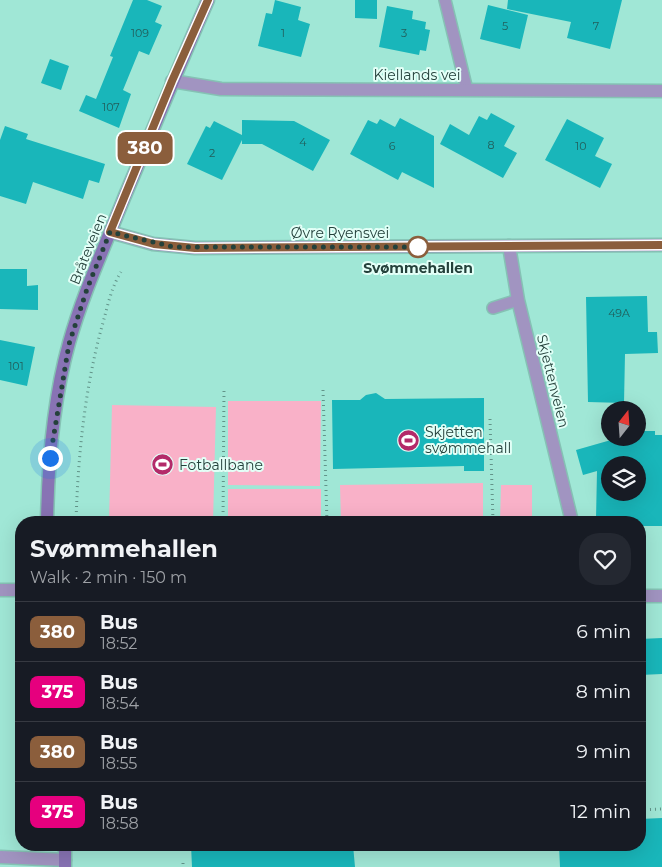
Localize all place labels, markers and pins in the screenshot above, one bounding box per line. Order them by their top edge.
marker: Svømmehallen [407,236,429,258]
place label: Svømmehallen [363,259,473,277]
place label: Skjetten svømmehall [425,423,511,457]
sports icon: Skjetten svømmehall [397,428,421,452]
sports icon: Fotballbane [151,453,175,477]
place label: Fotballbane [179,456,263,474]

